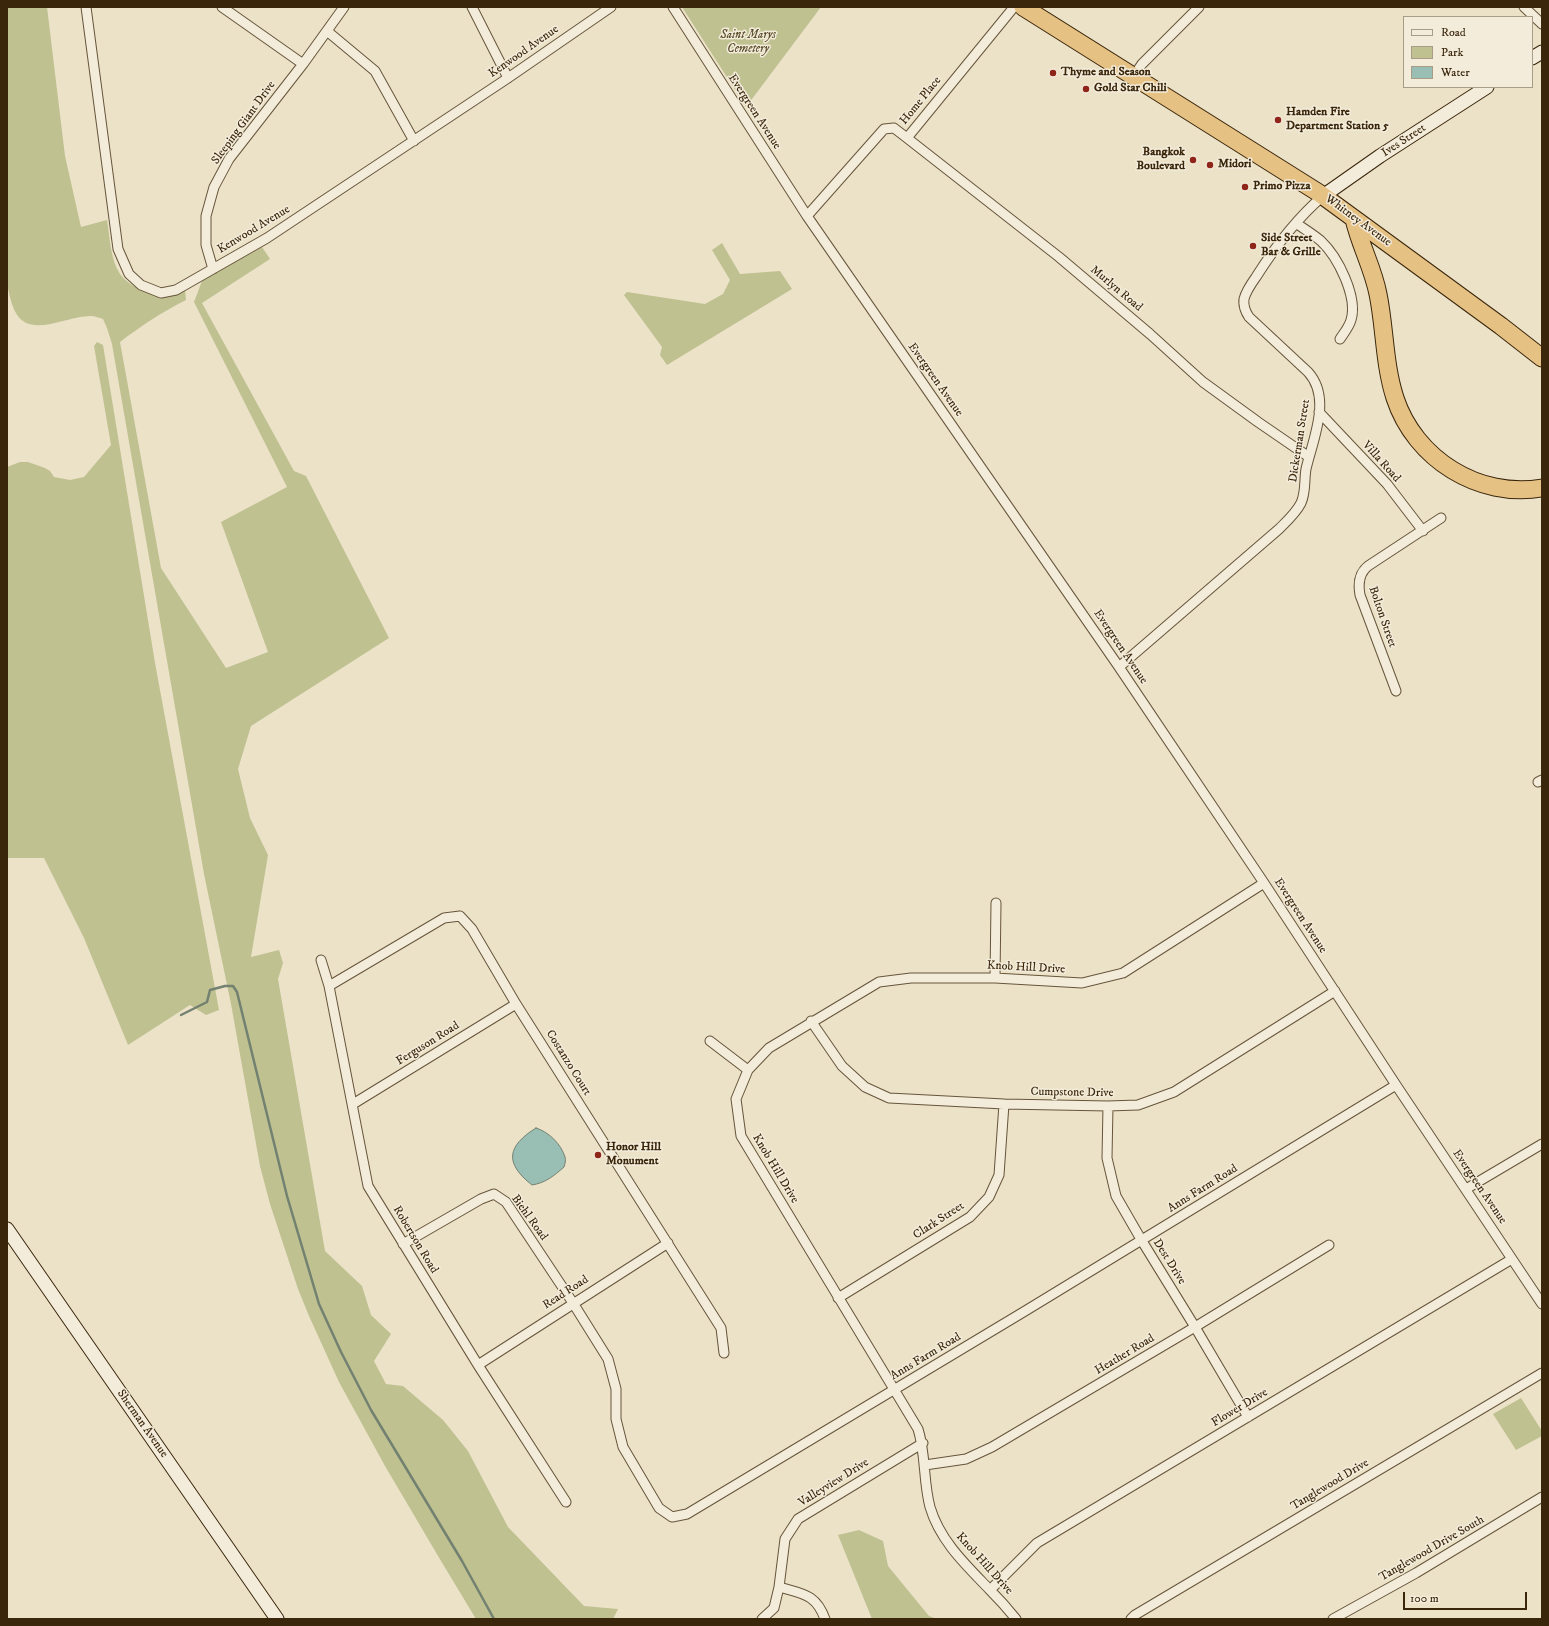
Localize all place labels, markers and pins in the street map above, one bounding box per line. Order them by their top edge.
place label: Thyme and Season [1061,66,1151,80]
marker: Thyme and Season [1048,68,1058,78]
place label: Gold Star Chili [1094,82,1167,96]
marker: Gold Star Chili [1081,84,1091,94]
place label: Hamden Fire Department Station 5 [1286,106,1389,134]
marker: Hamden Fire Department Station 5 [1273,115,1283,125]
place label: Bangkok Boulevard [1136,146,1185,174]
marker: Bangkok Boulevard [1188,155,1198,165]
place label: Midori [1218,158,1251,172]
marker: Midori [1205,160,1215,170]
place label: Primo Pizza [1253,180,1310,194]
marker: Primo Pizza [1240,182,1250,192]
place label: Side Street Bar & Grille [1261,232,1321,260]
marker: Side Street Bar & Grille [1248,241,1258,251]
place label: Honor Hill Monument [606,1141,661,1169]
marker: Honor Hill Monument [593,1150,603,1160]

